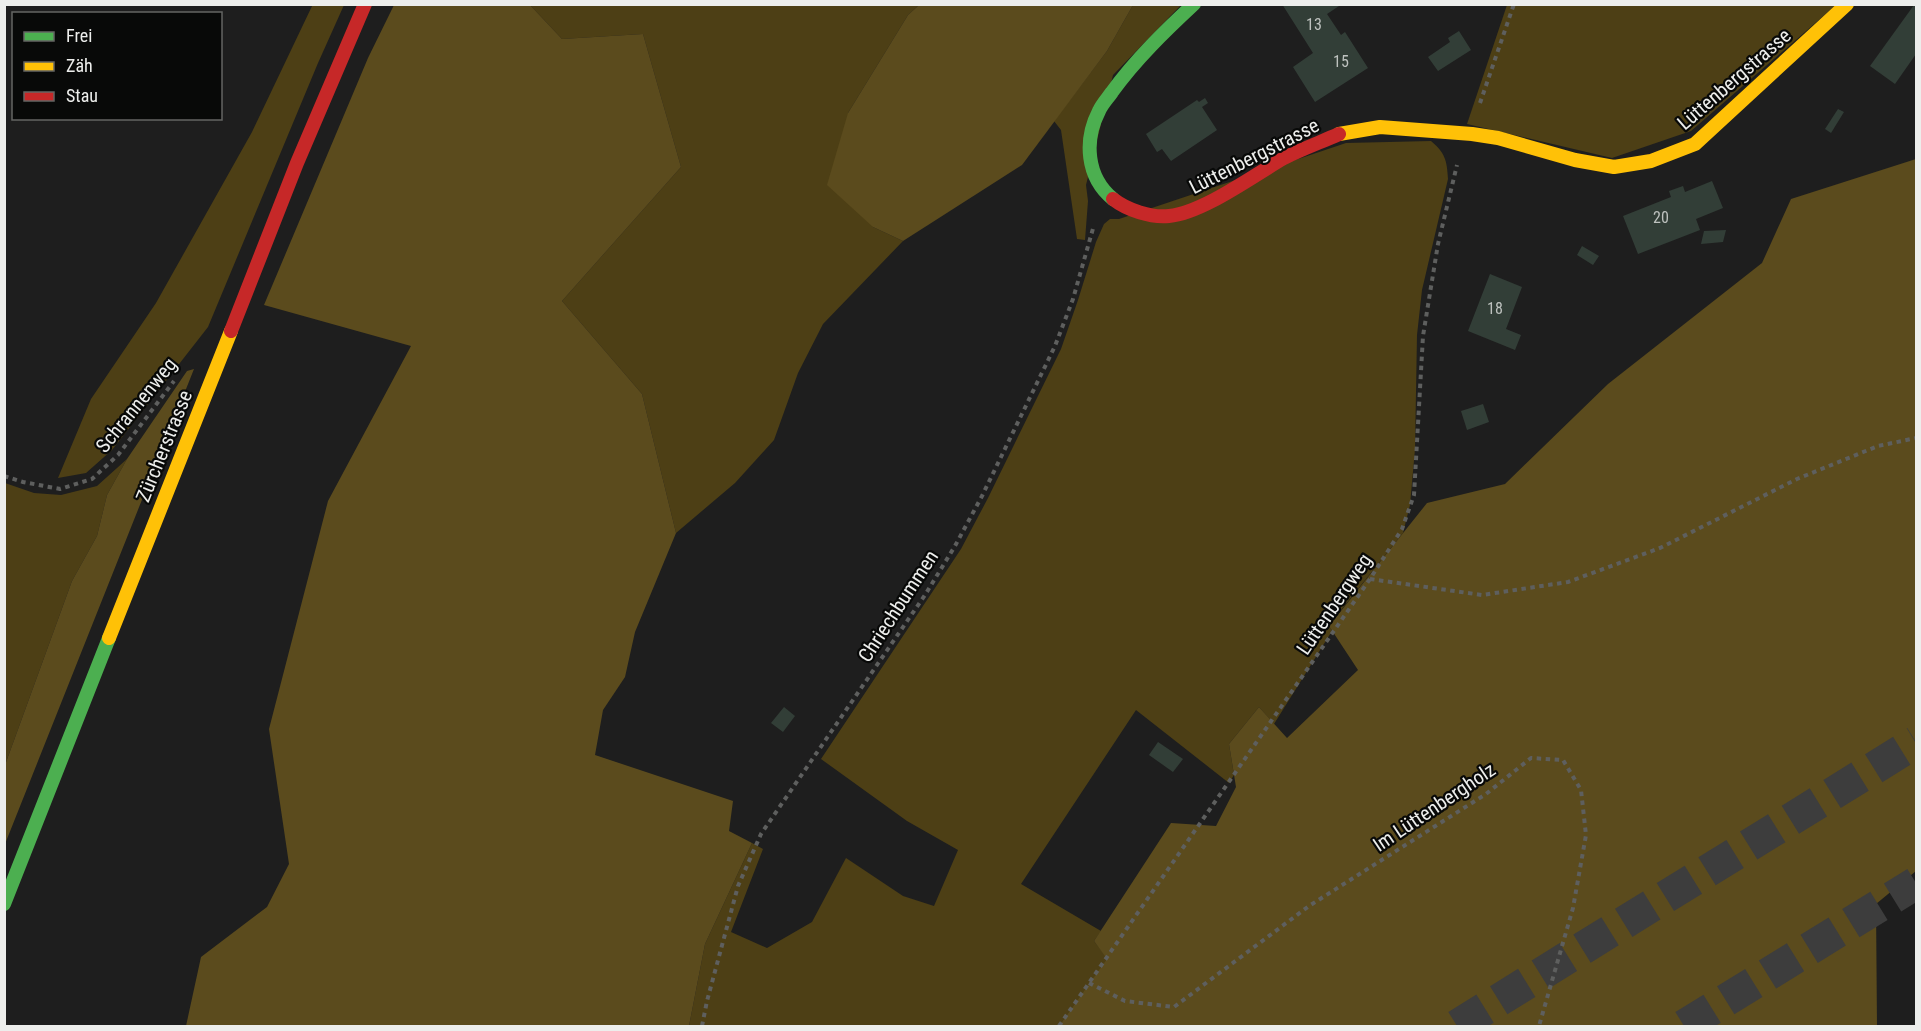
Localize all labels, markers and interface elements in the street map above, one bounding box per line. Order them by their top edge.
legend [12,12,222,120]
house number: 13 [1306,15,1322,34]
street label: Lüttenbergstrasse [1672,23,1796,135]
text: Frei [66,25,92,46]
house number: 15 [1333,52,1349,71]
text: Zäh [66,55,93,76]
text: Stau [66,85,98,106]
street label: Lüttenbergstrasse [1185,113,1323,199]
house number: 20 [1653,208,1669,227]
house number: 18 [1487,299,1503,318]
street label: Schrannenweg [90,353,182,457]
street label: Zürcherstrasse [131,387,197,505]
street label: Chriechbummen [853,546,943,666]
street label: Lüttenbergweg [1291,549,1377,659]
street label: Im Lüttenbergholz [1368,757,1500,857]

